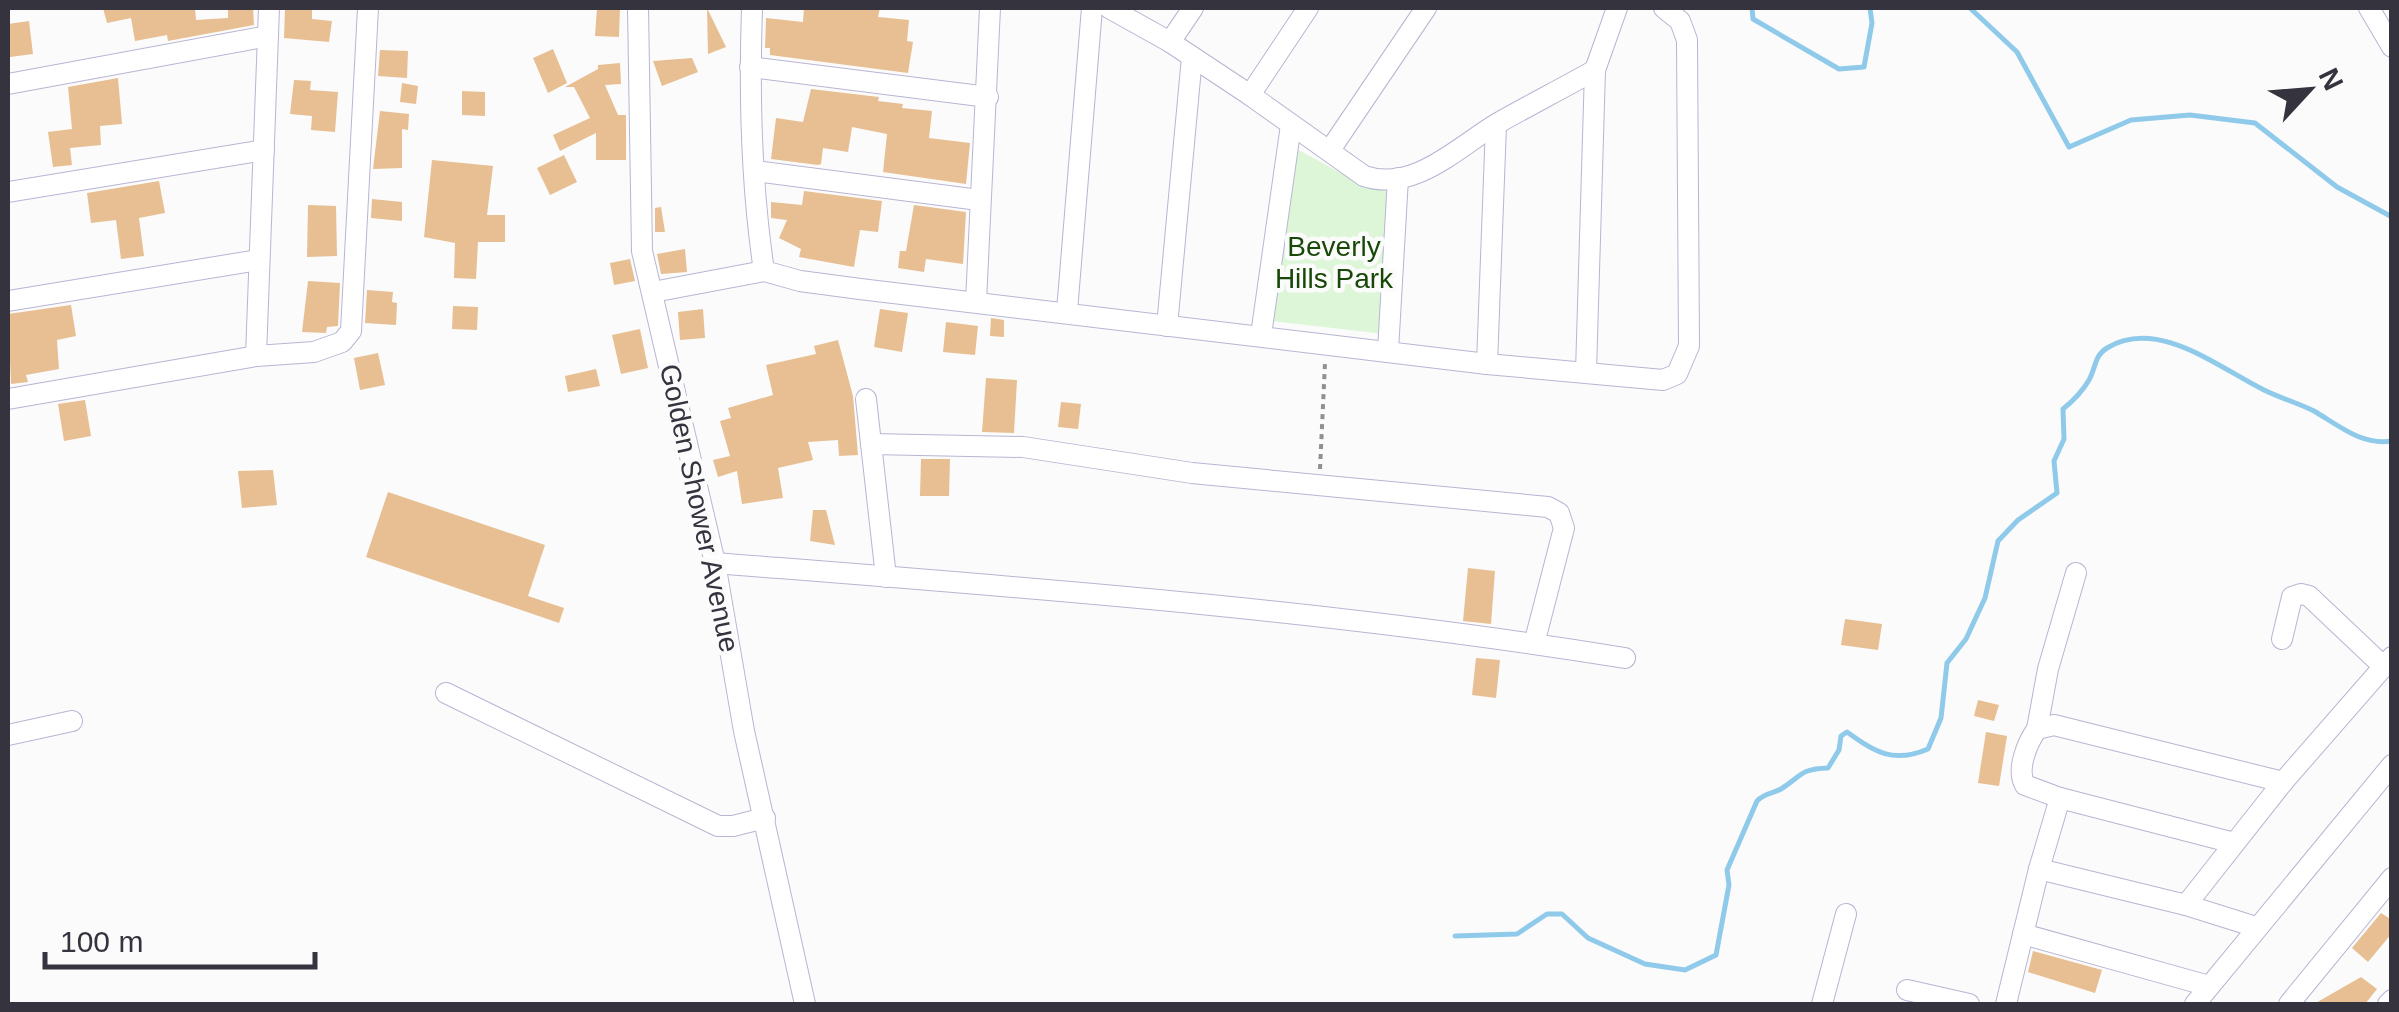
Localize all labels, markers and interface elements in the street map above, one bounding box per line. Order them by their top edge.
north arrow [2259,40,2359,140]
text: N [2313,63,2349,95]
park label: Beverly Hills Park [1275,231,1394,294]
street label: Golden Shower Avenue [654,361,745,655]
scale bar [45,907,315,969]
text: 100 m [60,925,143,958]

